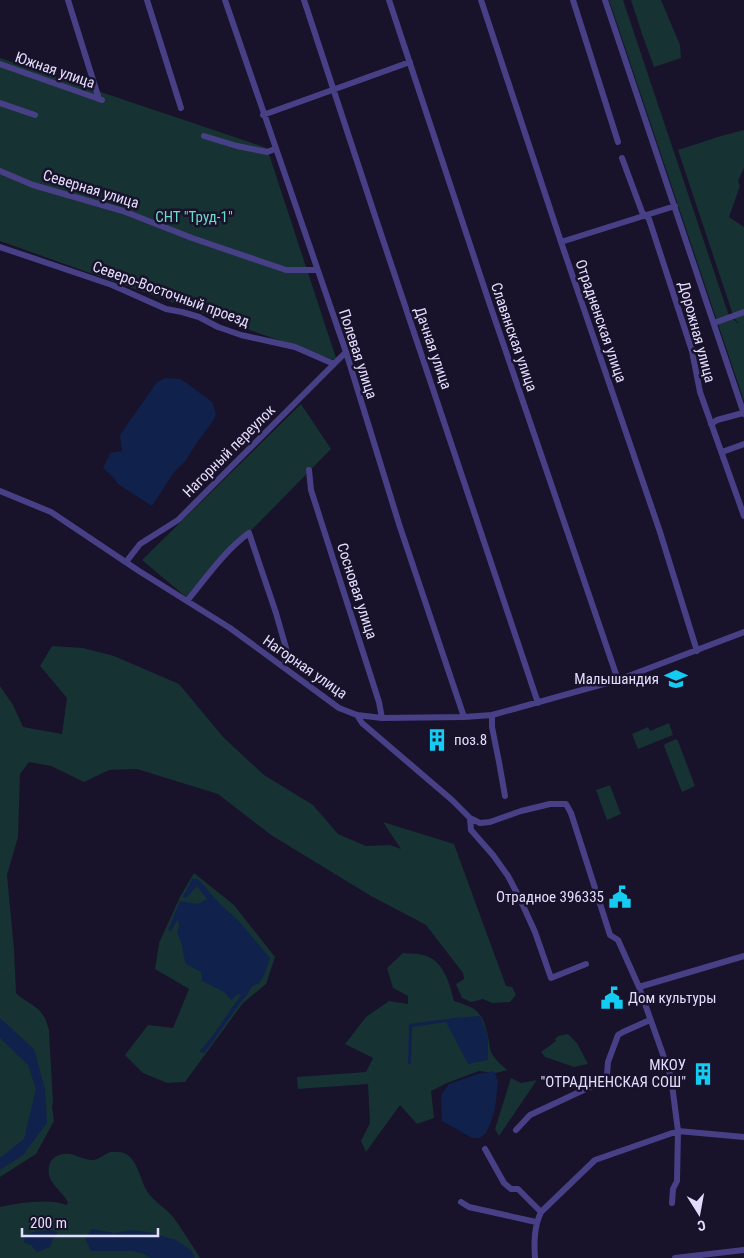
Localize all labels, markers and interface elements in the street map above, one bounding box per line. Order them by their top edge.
street label: Южная улица [13,48,97,92]
street label: Северная улица [41,166,141,212]
park label: СНТ "Труд-1" [155,208,233,226]
street label: Северо-Восточный проезд [90,257,252,331]
street label: Отрадненская улица [572,257,630,385]
street label: Дорожная улица [675,279,719,385]
street label: Славянская улица [487,280,541,394]
street label: Дачная улица [410,304,456,392]
street label: Полевая улица [335,307,381,401]
street label: Нагорный переулок [179,401,279,501]
street label: Сосновая улица [333,541,381,641]
street label: Нагорная улица [259,631,351,703]
school or university icon: Малышандия [663,666,689,692]
place label: Малышандия [574,670,659,688]
building icon: поз.8 [424,727,450,753]
place label: поз.8 [454,731,487,749]
public building icon: Отрадное 396335 [607,884,633,910]
place label: Отрадное 396335 [496,888,604,906]
public building icon: Дом культуры [599,985,625,1011]
place label: Дом культуры [628,989,716,1007]
place label: МКОУ "ОТРАДНЕНСКАЯ СОШ" [541,1056,686,1091]
building icon: МКОУ "ОТРАДНЕНСКАЯ СОШ" [690,1061,716,1087]
north arrow [674,1188,724,1238]
scale bar [22,1206,159,1238]
text: 200 m [30,1214,67,1232]
text: С [696,1217,707,1234]

